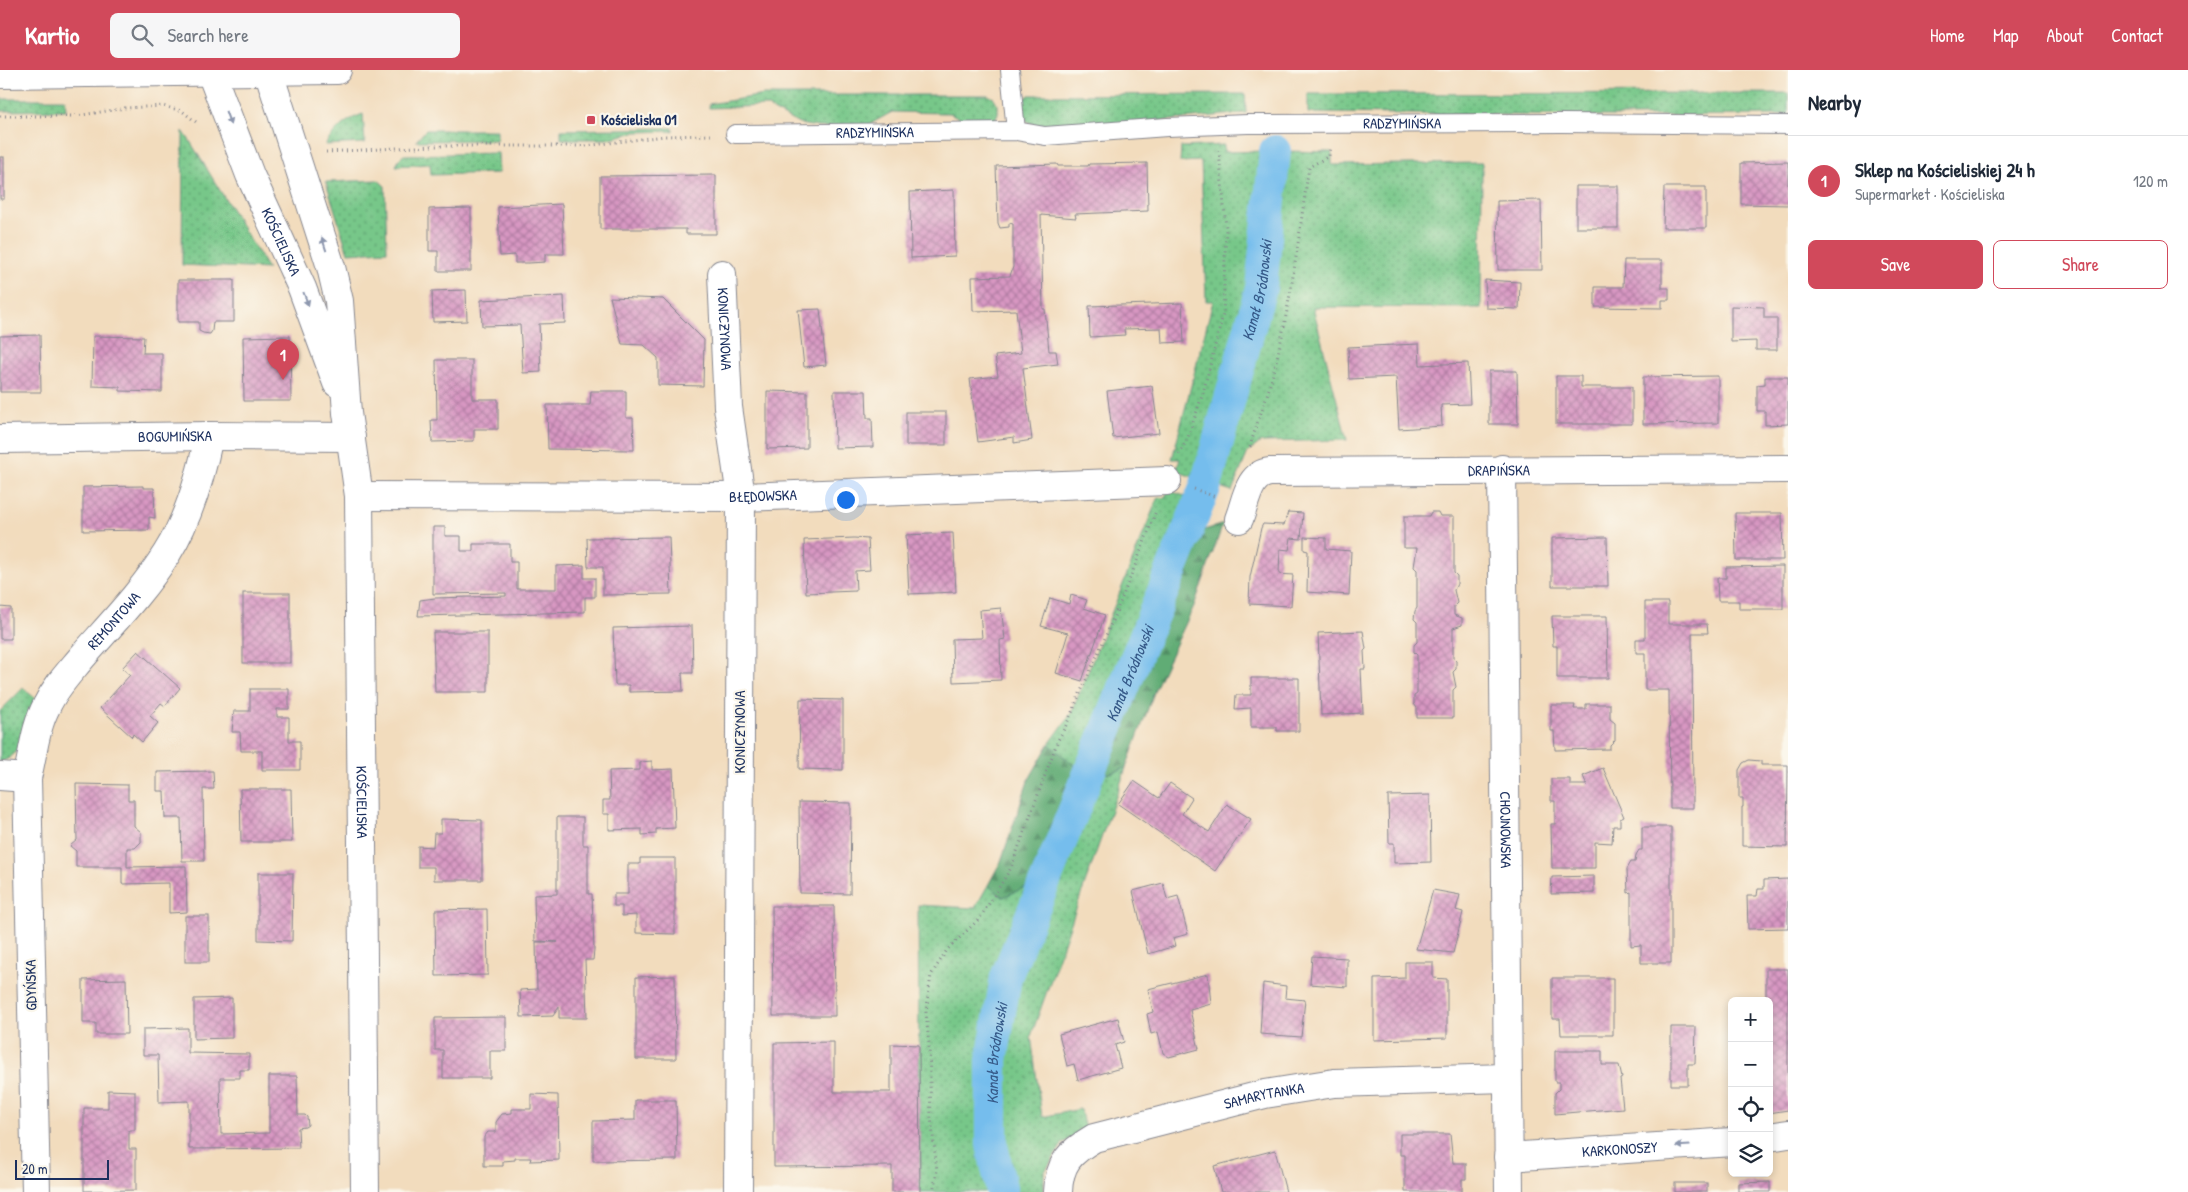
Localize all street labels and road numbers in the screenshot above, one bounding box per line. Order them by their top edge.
street label: RADZYMIŃSKA [1363,112,1442,134]
street label: RADZYMIŃSKA [836,121,915,143]
street label: KOŚCIELISKA [257,204,306,280]
street label: KONICZYNOWA [713,287,737,372]
street label: BOGUMIŃSKA [138,425,213,447]
street label: DRAPIŃSKA [1468,459,1531,481]
street label: BŁĘDOWSKA [729,484,798,507]
street label: REMONTOWA [82,587,145,654]
street label: KONICZYNOWA [729,690,750,774]
street label: KOŚCIELISKA [351,766,373,839]
street label: CHOJNOWSKA [1495,791,1517,869]
street label: GDYŃSKA [20,959,41,1011]
street label: SAMARYTANKA [1221,1077,1306,1114]
street label: KARKONOSZY [1581,1136,1659,1162]

